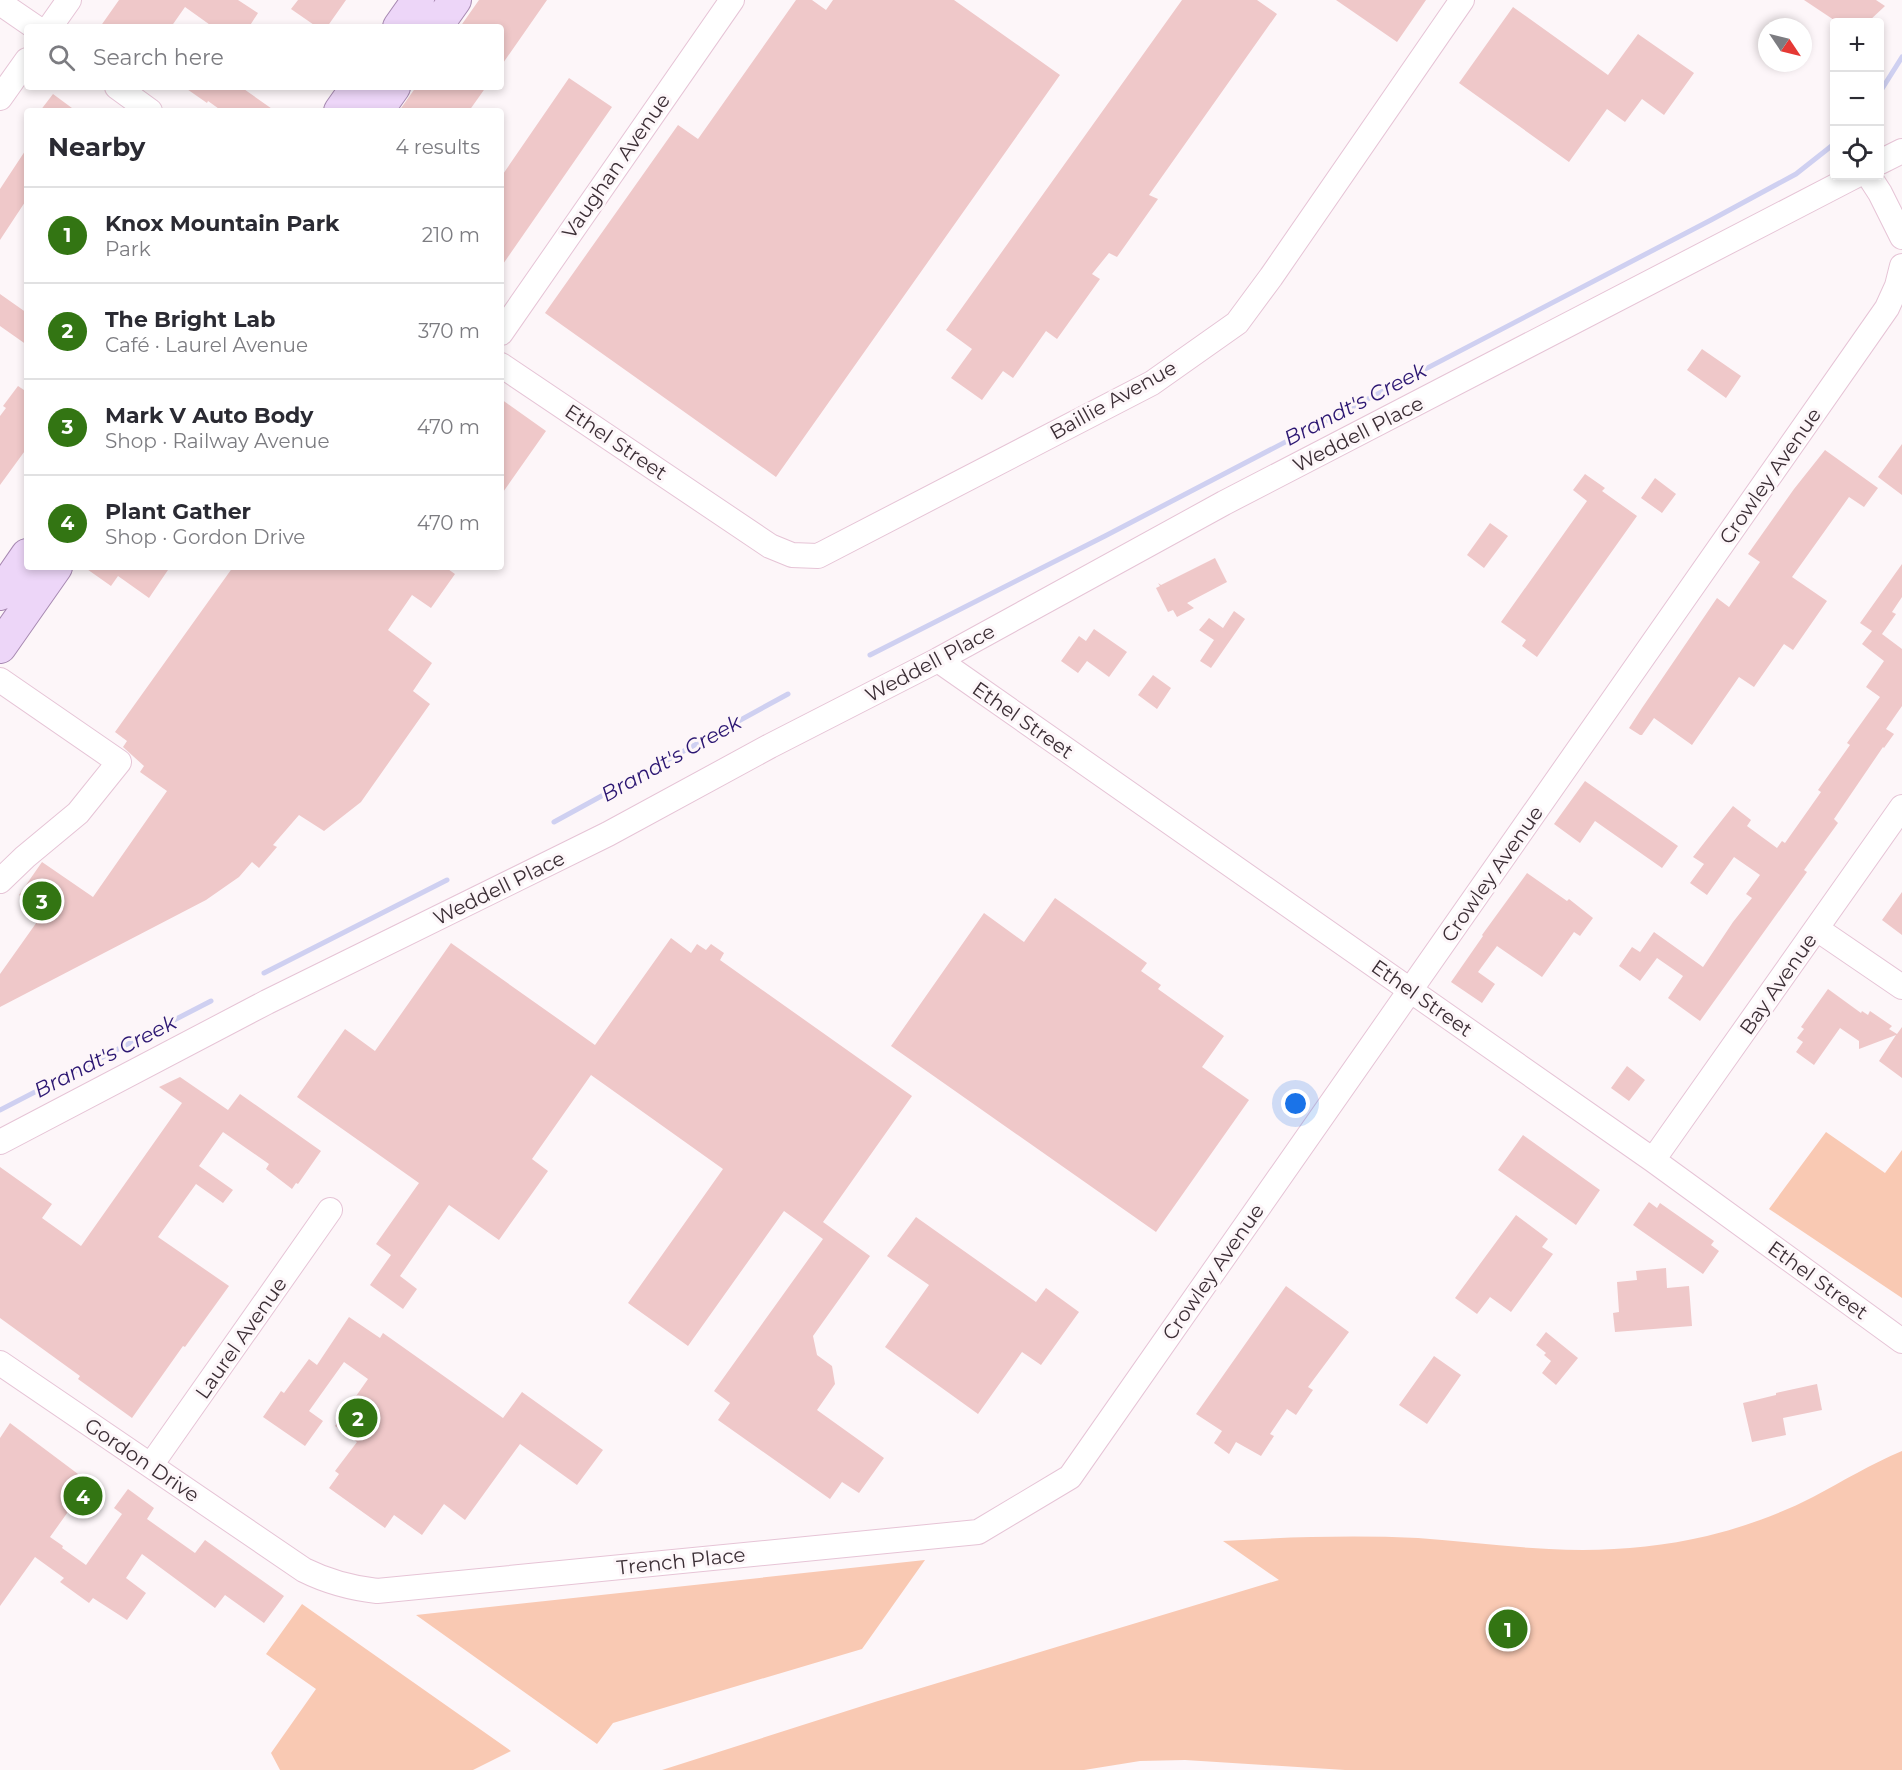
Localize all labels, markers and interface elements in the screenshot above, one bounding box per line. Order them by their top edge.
north arrow [1758,18,1812,72]
map controls [1830,18,1884,180]
button: + [1830,18,1884,72]
search box [24,24,504,90]
icon: search [45,41,78,74]
text: Search here [93,44,224,71]
button: − [1830,72,1884,126]
street label: Vaughan Avenue [557,89,675,243]
button: locate [1830,126,1884,180]
text: Nearby [48,131,145,163]
text: 4 results [395,135,480,159]
text: Knox Mountain Park [105,210,339,237]
text: 1 [64,223,71,247]
text: 210 m [422,223,480,247]
text: Park [105,237,151,261]
text: The Bright Lab [105,306,275,333]
text: 2 [62,319,73,343]
text: 370 m [418,319,480,343]
text: Café · Laurel Avenue [105,333,308,357]
street label: Baillie Avenue [1045,355,1181,445]
water label: Brandt's Creek [1280,357,1432,451]
street label: Weddell Place [1289,391,1427,477]
street label: Ethel Street [560,399,672,485]
text: Mark V Auto Body [105,402,313,429]
street label: Crowley Avenue [1714,403,1826,549]
text: 3 [62,415,73,439]
text: 470 m [417,415,480,439]
text: Shop · Railway Avenue [105,429,330,453]
text: Plant Gather [105,498,251,525]
text: 4 [61,511,74,535]
text: 470 m [417,511,480,535]
text: Shop · Gordon Drive [105,525,305,549]
street label: Weddell Place [861,619,999,707]
street label: Ethel Street [968,676,1078,764]
water label: Brandt's Creek [597,708,747,807]
street label: Crowley Avenue [1436,801,1548,947]
street label: Weddell Place [429,846,569,930]
pin: 3 [22,878,62,924]
street label: Bay Avenue [1734,929,1822,1039]
street label: Ethel Street [1367,954,1477,1042]
water label: Brandt's Creek [30,1009,182,1103]
your location [1281,1089,1310,1118]
street label: Crowley Avenue [1157,1199,1269,1345]
street label: Ethel Street [1763,1236,1873,1324]
street label: Laurel Avenue [190,1273,292,1403]
pin: 2 [338,1396,378,1440]
street label: Gordon Drive [80,1413,204,1507]
pin: 4 [64,1474,103,1518]
street label: Trench Place [616,1542,746,1580]
pin: 1 [1488,1606,1528,1652]

